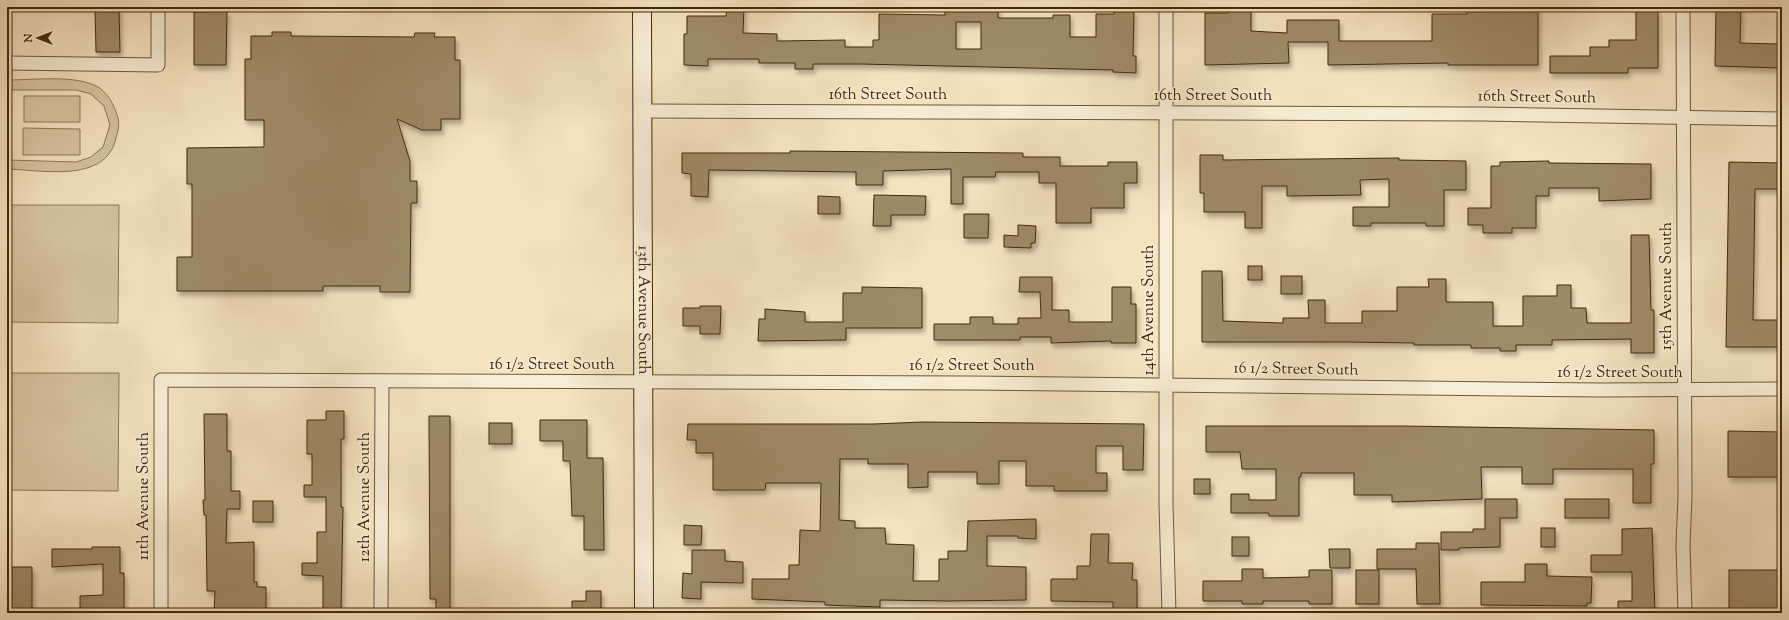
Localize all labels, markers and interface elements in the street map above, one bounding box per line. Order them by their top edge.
north arrow [18,18,58,58]
text: N [21,33,37,43]
street label: 16th Street South [829,84,948,107]
street label: 16th Street South [1154,85,1273,108]
street label: 16th Street South [1477,85,1597,111]
street label: 15th Avenue South [1656,221,1679,350]
street label: 14th Avenue South [1138,244,1161,375]
street label: 13th Avenue South [631,245,655,375]
street label: 16 1/2 Street South [489,354,615,377]
street label: 16 1/2 Street South [909,355,1035,378]
street label: 16 1/2 Street South [1233,357,1360,383]
street label: 16 1/2 Street South [1557,362,1683,385]
street label: 11th Avenue South [133,431,156,560]
street label: 12th Avenue South [354,431,377,562]

